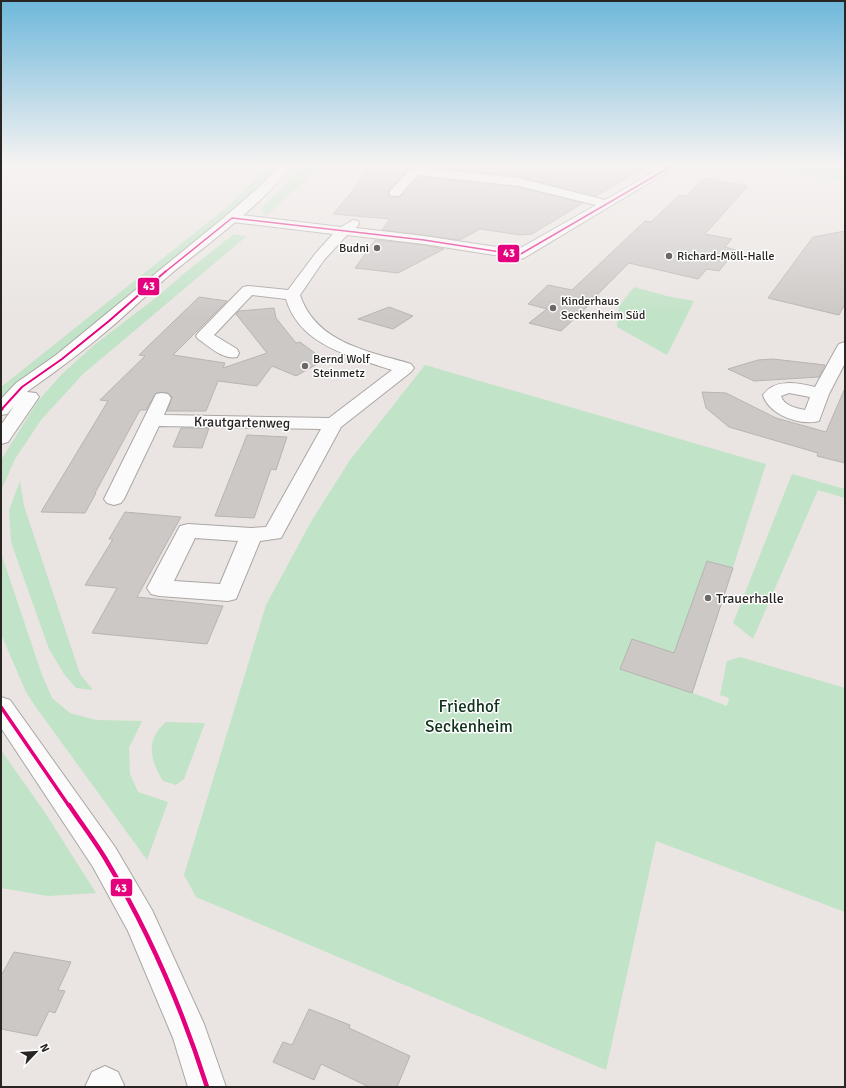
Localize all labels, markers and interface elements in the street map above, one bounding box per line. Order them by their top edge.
place label: Budni [339,241,369,256]
marker: Budni [372,243,382,253]
line badge: 43 [497,244,520,263]
text: 43 [503,247,515,260]
place label: Richard-Möll-Halle [677,249,775,264]
marker: Richard-Möll-Halle [664,251,674,261]
line badge: 43 [137,277,160,296]
text: 43 [143,280,155,293]
place label: Kinderhaus Seckenheim Süd [561,294,645,323]
marker: Kinderhaus Seckenheim Süd [548,303,558,313]
place label: Bernd Wolf Steinmetz [313,352,371,381]
marker: Bernd Wolf Steinmetz [300,361,310,371]
street label: Krautgartenweg [194,413,290,432]
place label: Trauerhalle [716,590,784,607]
marker: Trauerhalle [703,593,713,603]
park label: Friedhof Seckenheim [425,696,513,737]
line badge: 43 [110,878,133,897]
text: 43 [115,882,127,895]
north arrow [16,1032,56,1072]
text: N [37,1042,52,1054]

